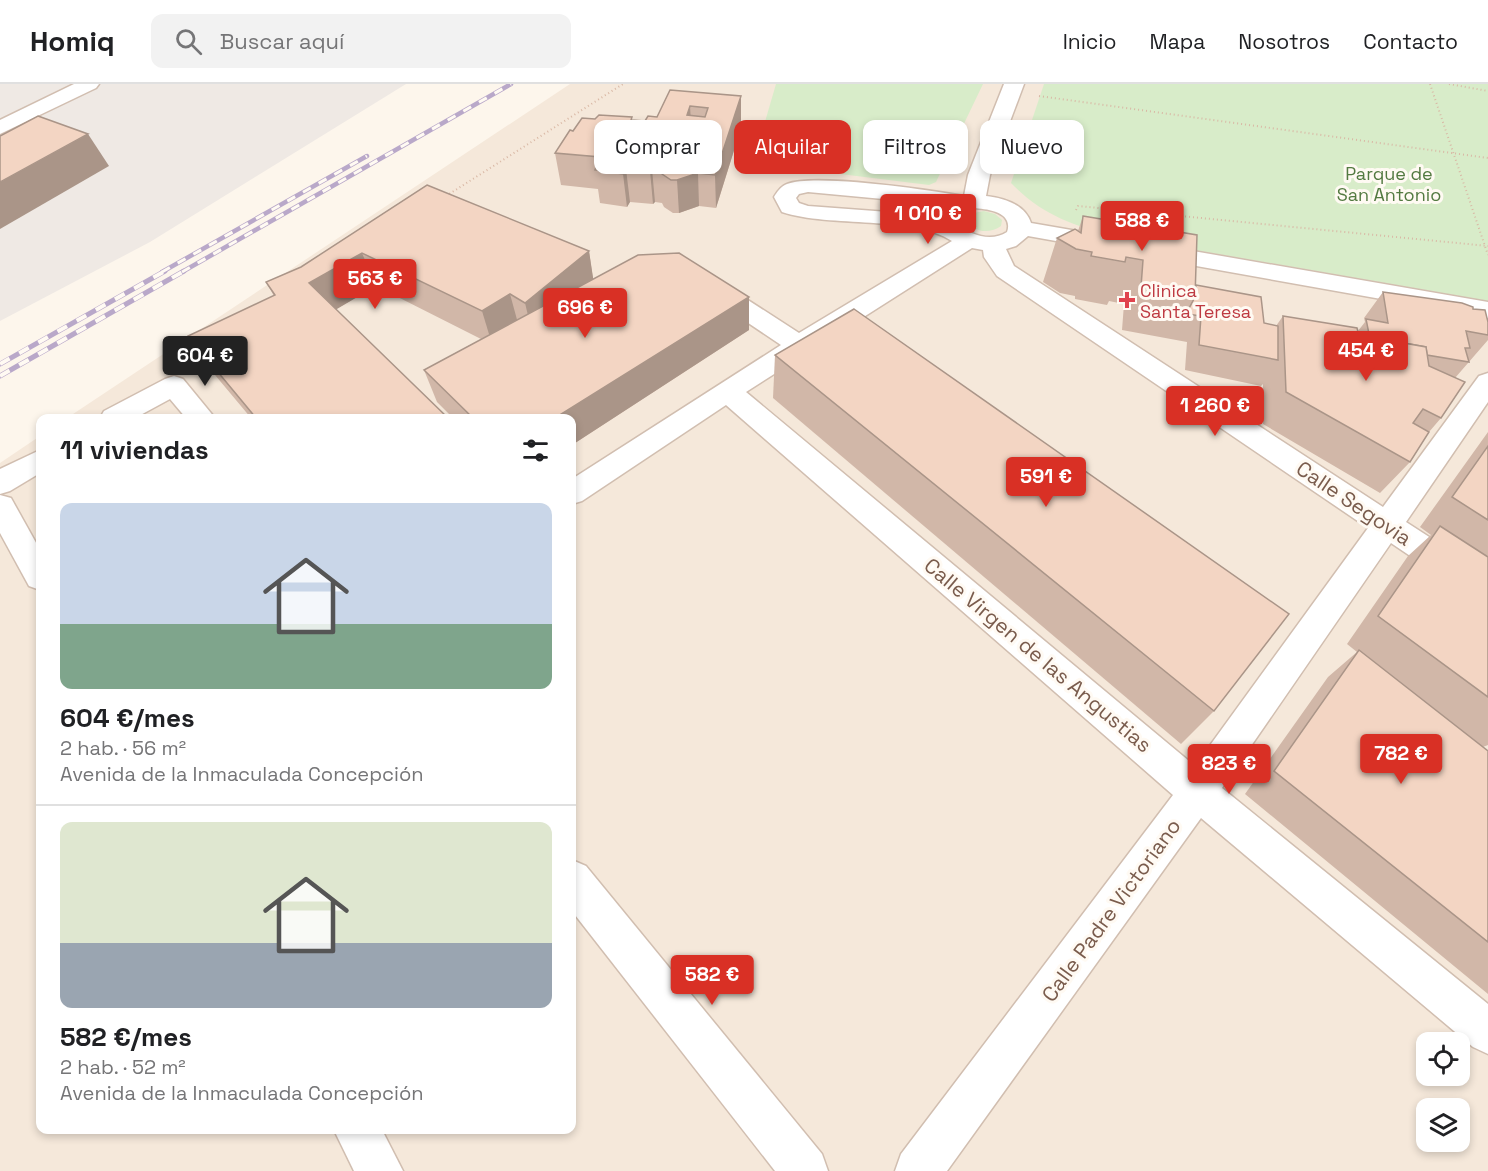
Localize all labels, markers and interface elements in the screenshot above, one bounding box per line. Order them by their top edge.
search box [151,14,571,68]
text: Homiq [30,23,115,59]
icon: search [172,25,205,58]
text: Buscar aquí [220,27,344,55]
text: Inicio [1063,28,1117,55]
text: Mapa [1150,28,1205,55]
text: Nosotros [1238,28,1330,55]
text: Contacto [1363,28,1458,55]
chip: Comprar [594,120,722,174]
chip: Alquilar [734,120,851,174]
chip: Filtros [863,120,968,174]
chip: Nuevo [980,120,1084,174]
park label: Parque de San Antonio [1337,162,1441,206]
pin: 1 010 € [873,194,983,245]
text: 1 010 € [894,200,962,226]
pin: 588 € [1100,201,1184,252]
text: 588 € [1115,207,1169,233]
pin: 563 € [333,259,417,310]
text: 563 € [347,265,403,291]
place label: Clinica Santa Teresa [1140,279,1251,323]
pin: 696 € [543,288,627,339]
marker: Clinica Santa Teresa [1118,291,1136,309]
text: 696 € [557,294,613,320]
pin: 454 € [1324,331,1408,382]
pin: 604 € [163,336,247,387]
text: 454 € [1338,337,1394,363]
text: 604 € [177,342,233,368]
pin: 1 260 € [1160,386,1270,437]
text: 1 260 € [1180,392,1250,418]
text: 11 viviendas [60,433,209,467]
icon: filters [519,434,552,467]
street label: Calle Segovia [1291,454,1417,552]
pin: 591 € [1004,457,1088,508]
text: 591 € [1020,463,1072,489]
icon: home [252,542,360,650]
street label: Calle Virgen de las Angustias [919,552,1157,758]
text: 604 €/mes [60,701,195,735]
pin: 782 € [1359,734,1443,785]
text: 2 hab. · 56 m² [60,735,186,761]
text: 782 € [1374,740,1428,766]
pin: 823 € [1187,744,1271,795]
text: 823 € [1202,750,1256,776]
text: Avenida de la Inmaculada Concepción [60,761,424,787]
street label: Calle Padre Victoriano [1035,813,1187,1007]
icon: home [252,861,360,969]
pin: 582 € [670,955,754,1006]
text: 582 € [685,961,739,987]
text: 582 €/mes [60,1020,192,1054]
map controls [1416,1032,1470,1152]
button: locate [1416,1032,1470,1086]
text: 2 hab. · 52 m² [60,1054,186,1080]
text: Avenida de la Inmaculada Concepción [60,1080,424,1106]
button: layers [1416,1098,1470,1152]

